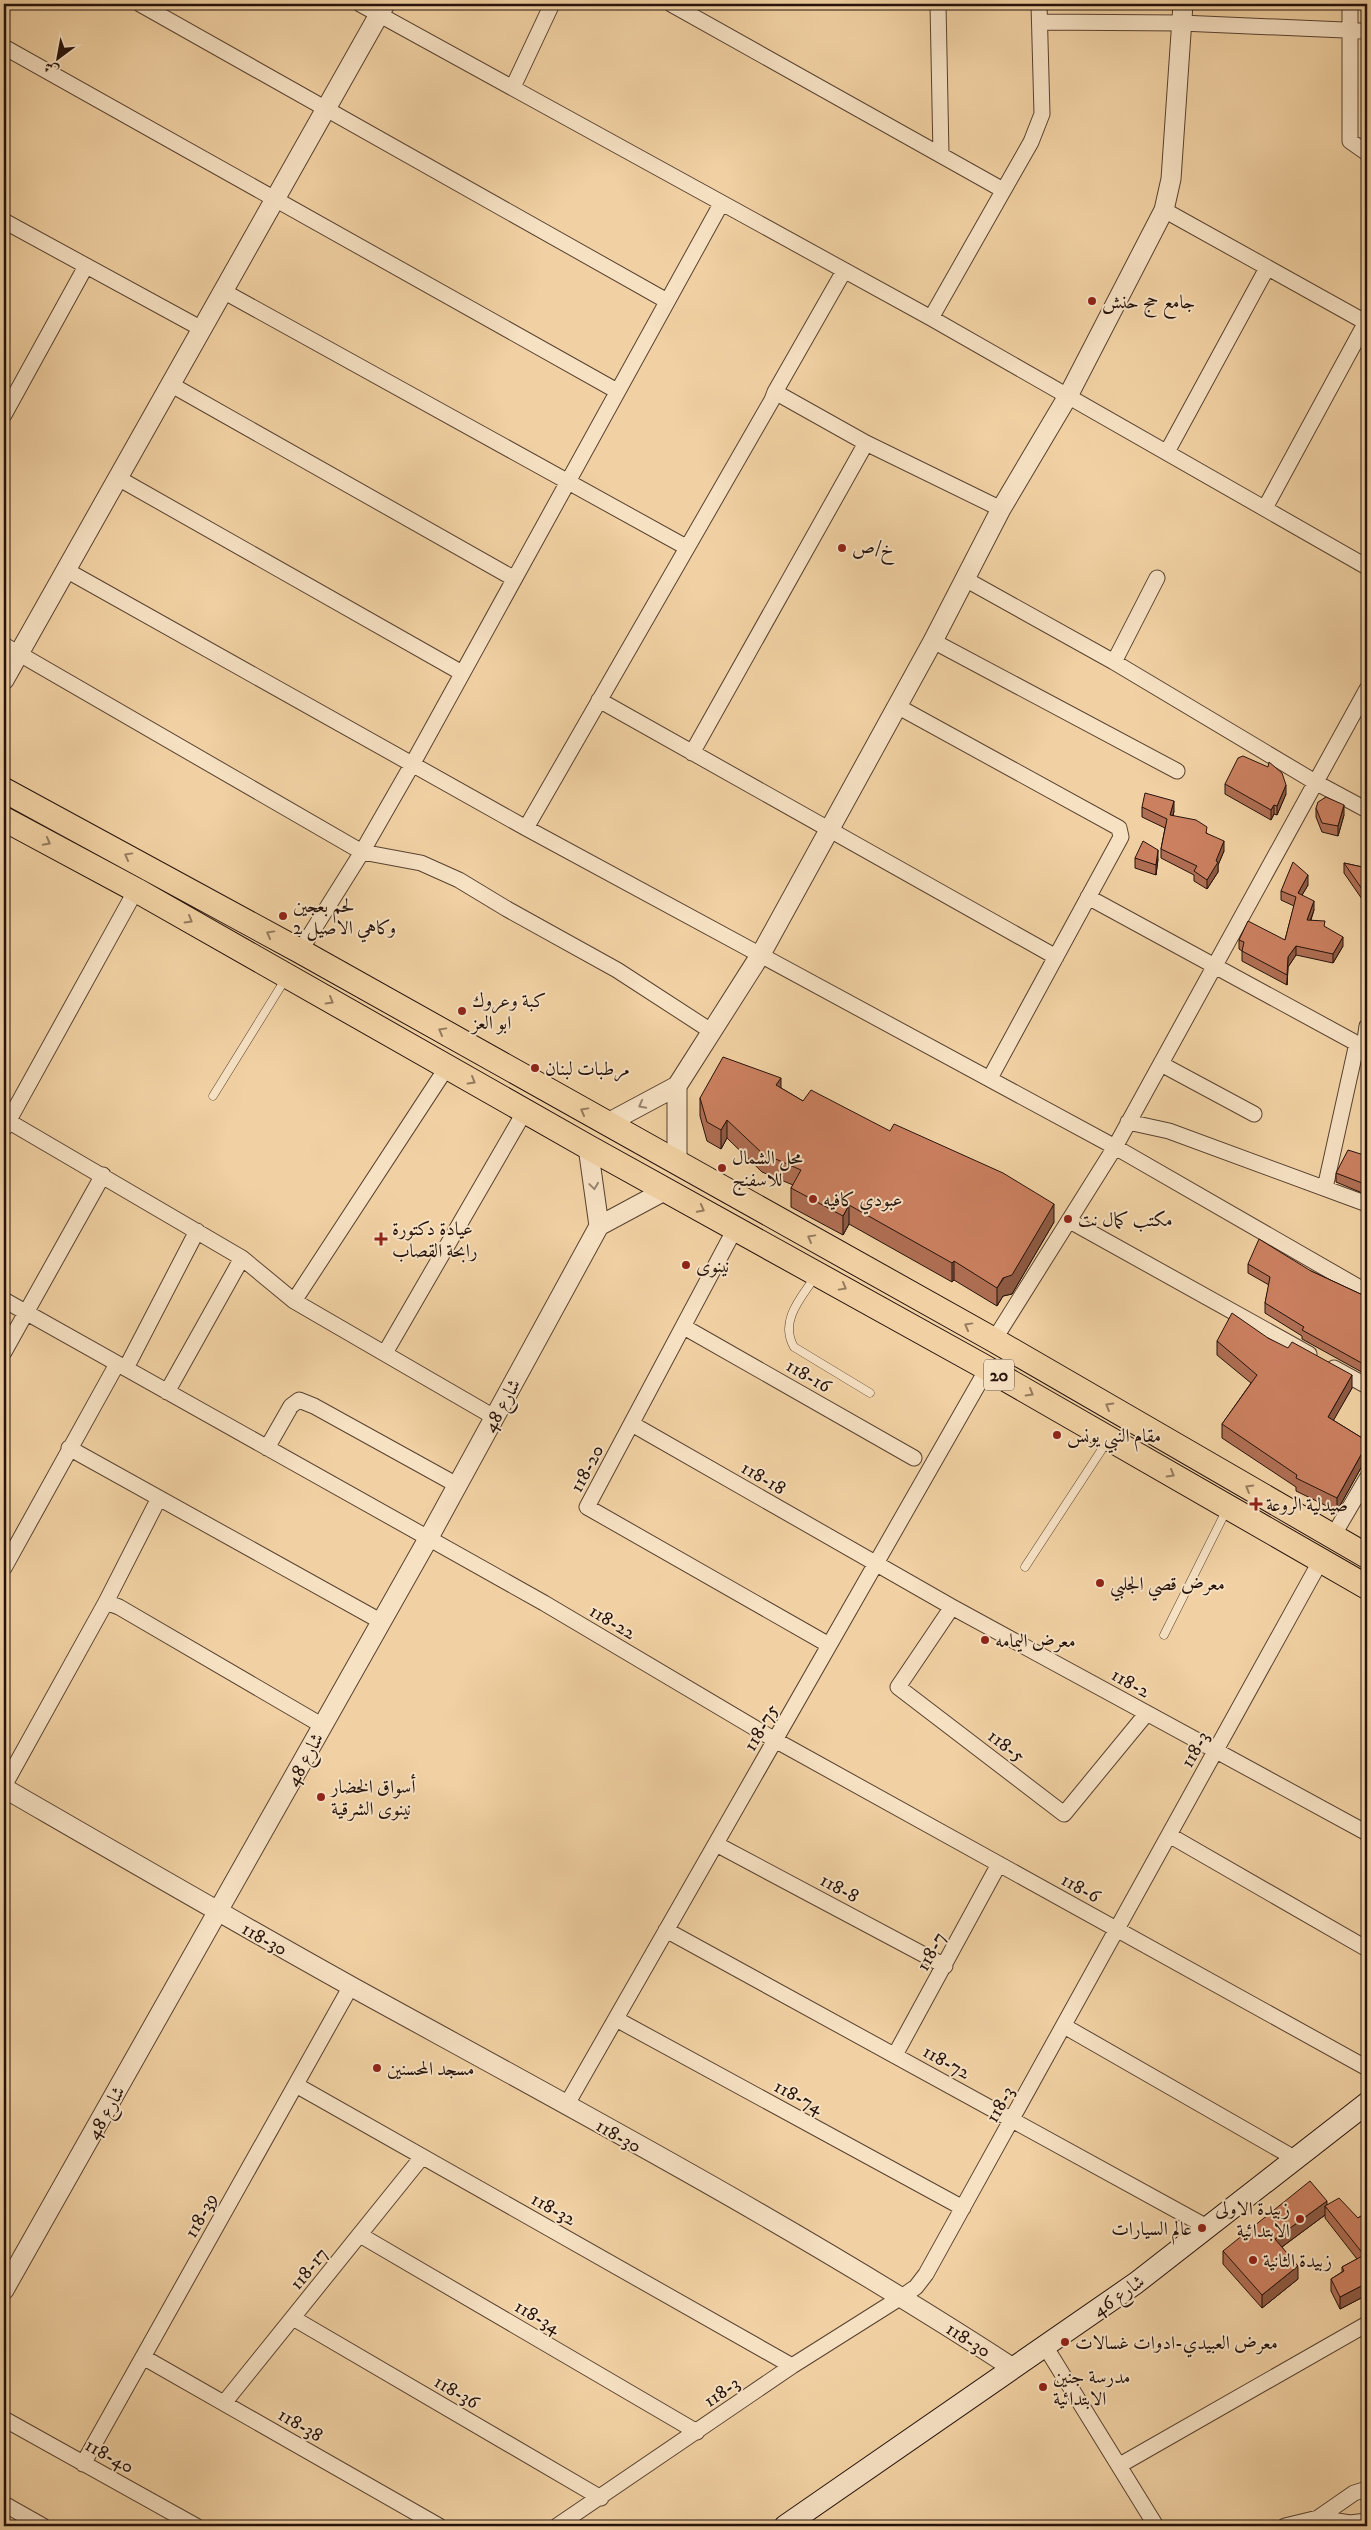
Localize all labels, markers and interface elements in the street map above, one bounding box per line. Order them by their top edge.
north arrow [32,32,82,82]
text: ش [41,57,62,79]
place label: جامع حج حنش [1102,291,1195,319]
marker: جامع حج حنش [1086,295,1098,307]
place label: خ/ص [852,538,895,566]
marker: خ/ص [836,542,848,554]
one-way arrow [41,836,50,846]
one-way arrow [124,852,133,862]
place label: لحم بعجين وكاهي الاصيل 2 [293,895,396,943]
marker: لحم بعجين وكاهي الاصيل 2 [277,910,289,922]
one-way arrow [184,914,193,924]
one-way arrow [266,931,275,941]
place label: كبة وعروك ابو العز [470,990,546,1035]
one-way arrow [325,994,334,1004]
marker: كبة وعروك ابو العز [456,1005,468,1017]
one-way arrow [439,1027,448,1037]
place label: مرطبات لبنان [545,1058,630,1082]
marker: مرطبات لبنان [529,1062,541,1074]
one-way arrow [466,1075,475,1085]
one-way arrow [638,1099,647,1109]
one-way arrow [580,1107,589,1117]
place label: محل الشمال للاسفنج [732,1147,803,1197]
marker: محل الشمال للاسفنج [716,1162,728,1174]
one-way arrow [588,1182,598,1191]
place label: عبودي كافيه [823,1189,903,1215]
marker: عبودي كافيه [807,1193,819,1205]
one-way arrow [696,1202,705,1212]
place label: مكتب كمال نت [1078,1209,1173,1232]
marker: مكتب كمال نت [1062,1213,1074,1225]
place label: عيادة دكتورة رابحة القصاب [392,1218,477,1263]
marker: عيادة دكتورة رابحة القصاب [374,1232,388,1246]
one-way arrow [807,1234,816,1244]
place label: نينوى [696,1255,730,1278]
marker: نينوى [680,1259,692,1271]
one-way arrow [838,1281,847,1291]
one-way arrow [964,1322,973,1332]
street label: 118-16 [782,1354,836,1399]
road number: 20 [984,1360,1014,1390]
street label: شارع 48 [478,1375,529,1438]
one-way arrow [1025,1387,1034,1397]
one-way arrow [1105,1403,1114,1413]
place label: مقام النبي يونس [1067,1425,1161,1454]
marker: مقام النبي يونس [1051,1429,1063,1441]
street label: 118-20 [565,1441,609,1497]
street label: 118-18 [737,1456,790,1500]
one-way arrow [1166,1468,1175,1478]
one-way arrow [1246,1484,1255,1494]
place label: صيدلية الروعة [1266,1494,1348,1517]
marker: صيدلية الروعة [1250,1498,1262,1510]
place label: معرض قصي الجلبي [1110,1573,1225,1602]
marker: معرض قصي الجلبي [1094,1577,1106,1589]
street label: 118-22 [585,1600,640,1645]
place label: معرض اليمامه [995,1630,1076,1653]
marker: معرض اليمامه [979,1634,991,1646]
street label: 118-2 [1107,1663,1154,1704]
street label: 118-75 [739,1700,784,1755]
street label: 118-5 [983,1725,1030,1768]
street label: 118-3 [1176,1727,1215,1772]
street label: شارع 48 [281,1729,332,1792]
place label: أسواق الخضار نينوى الشرقية [329,1774,416,1821]
marker: أسواق الخضار نينوى الشرقية [315,1791,327,1803]
street label: 118-6 [1057,1868,1105,1909]
street label: 118-8 [816,1869,863,1908]
street label: 118-30 [237,1918,291,1961]
street label: 118-7 [912,1928,951,1975]
street label: 118-72 [919,2040,975,2085]
place label: مسجد المحسنين [387,2058,474,2081]
marker: مسجد المحسنين [371,2062,383,2074]
street label: 118-74 [770,2075,827,2120]
street label: شارع 48 [82,2082,133,2145]
street label: 118-3 [981,2082,1020,2127]
street label: 118-30 [592,2114,645,2158]
street label: 118-32 [527,2188,580,2231]
street label: 118-39 [180,2189,223,2242]
place label: زبيدة الاولى الابتدائية [1215,2198,1290,2243]
marker: زبيدة الاولى الابتدائية [1294,2213,1306,2225]
place label: عالم السيارات [1111,2218,1192,2245]
marker: عالم السيارات [1196,2222,1208,2234]
street label: 118-17 [285,2243,333,2295]
place label: زبيدة الثانية [1263,2250,1332,2273]
marker: زبيدة الثانية [1247,2254,1259,2266]
street label: شارع 46 [1089,2270,1151,2325]
street label: 118-34 [510,2295,565,2340]
street label: 118-30 [942,2317,995,2363]
place label: معرض العبيدي-ادوات غسالات [1075,2332,1278,2358]
marker: معرض العبيدي-ادوات غسالات [1059,2336,1071,2348]
place label: مدرسة جنين الابتدائية [1053,2366,1131,2411]
street label: 118-36 [430,2370,484,2415]
street label: 118-3 [700,2372,744,2413]
marker: مدرسة جنين الابتدائية [1037,2381,1049,2393]
street label: 118-38 [274,2403,327,2447]
street label: 118-40 [81,2434,138,2479]

